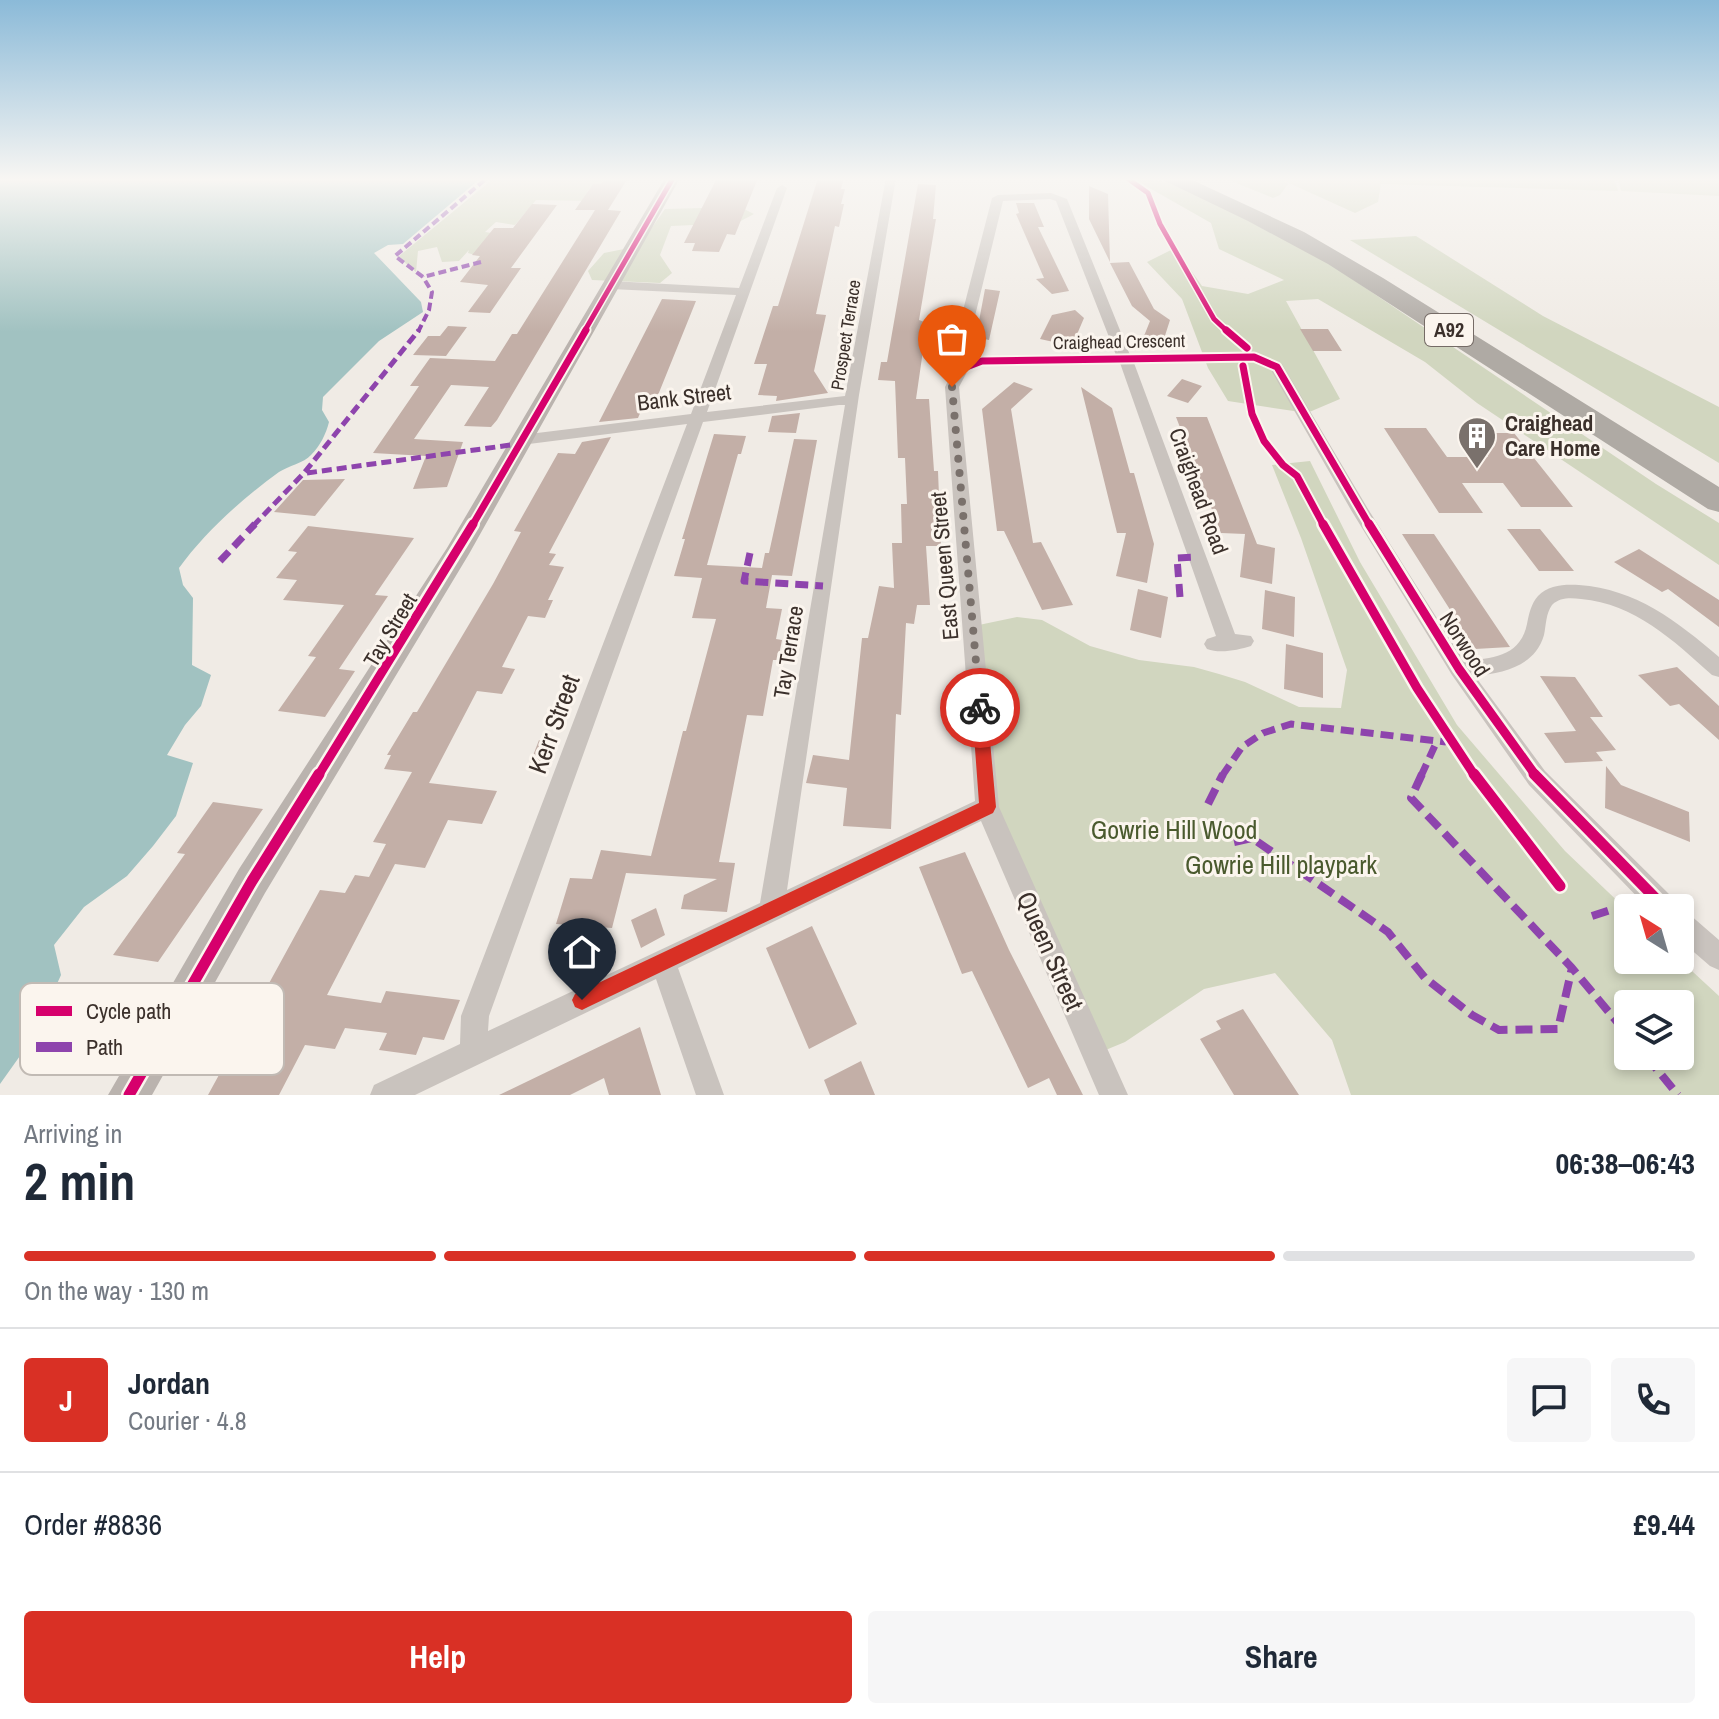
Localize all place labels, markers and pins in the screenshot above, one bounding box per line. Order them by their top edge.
pin [918,305,986,387]
place label: Craighead Care Home [1505,408,1600,463]
building icon: Craighead Care Home [1456,415,1498,470]
pin [548,918,616,1000]

